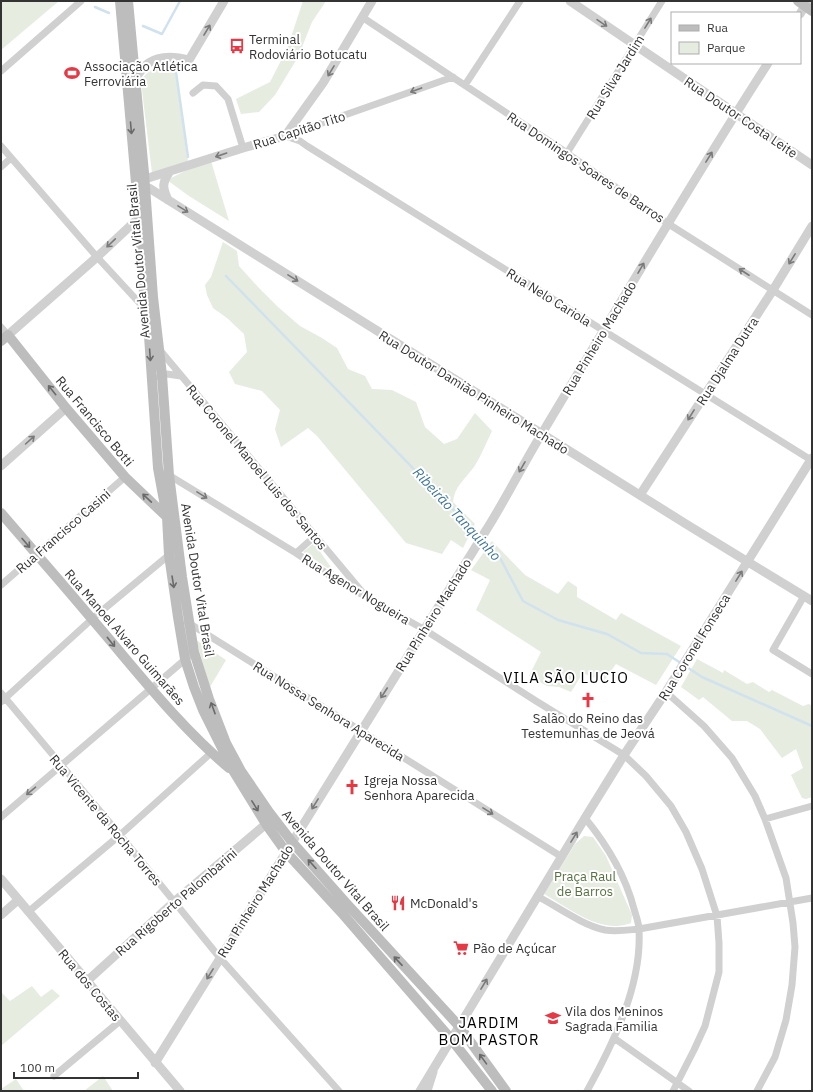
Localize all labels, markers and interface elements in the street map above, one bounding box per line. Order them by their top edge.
legend [671,12,801,64]
one-way arrow [645,17,653,29]
one-way arrow [597,19,608,27]
text: Rua [707,20,728,35]
one-way arrow [203,24,211,36]
place label: Terminal Rodoviário Botucatu [249,31,367,63]
street label: Rua Silva Jardim [583,32,648,123]
bus stop icon: Terminal Rodoviário Botucatu [228,37,246,55]
text: Parque [707,40,746,55]
place label: Associação Atlética Ferroviária [84,58,198,90]
sports icon: Associação Atlética Ferroviária [63,64,81,82]
one-way arrow [326,64,334,76]
street label: Rua Doutor Costa Leite [681,73,801,162]
one-way arrow [410,87,423,94]
street label: Rua Capitão Tito [251,108,347,153]
street label: Rua Domingos Soares de Barros [504,108,668,227]
one-way arrow [128,121,135,134]
one-way arrow [705,151,713,163]
one-way arrow [216,152,228,160]
street label: Avenida Doutor Vital Brasil [123,182,154,339]
one-way arrow [177,205,188,213]
one-way arrow [105,239,116,248]
one-way arrow [787,253,795,265]
one-way arrow [637,262,645,274]
street label: Rua Nelo Cariola [503,265,594,330]
one-way arrow [738,267,750,275]
one-way arrow [287,274,298,282]
street label: Rua Pinheiro Machado [559,278,640,398]
street label: Rua Djalma Dutra [693,314,762,409]
street label: Rua Doutor Damião Pinheiro Machado [376,327,572,458]
one-way arrow [146,348,153,361]
street label: Rua Francisco Botti [52,373,137,470]
street label: Rua Coronel Manoel Luis dos Santos [182,381,331,553]
one-way arrow [48,385,57,396]
one-way arrow [687,410,695,421]
one-way arrow [25,435,35,445]
one-way arrow [518,461,526,473]
water label: Ribeirão Tanquinho [409,463,505,565]
street label: Rua Francisco Casini [12,486,114,577]
one-way arrow [196,491,207,499]
one-way arrow [142,493,152,503]
street label: Avenida Doutor Vital Brasil [177,502,218,659]
one-way arrow [22,538,31,548]
street label: Rua Agenor Nogueira [299,550,413,628]
street label: Rua Pinheiro Machado [392,556,475,675]
street label: Rua Manoel Alvaro Guimarães [61,566,188,709]
one-way arrow [735,571,743,582]
one-way arrow [170,575,178,588]
street label: Rua Coronel Fonseca [655,591,734,704]
one-way arrow [107,636,115,647]
street label: Rua Nossa Senhora Aparecida [250,658,408,765]
district label: VILA SÃO LUCIO [503,668,629,687]
one-way arrow [380,688,388,699]
church icon: Salão do Reino das Testemunhas de Jeová [579,691,597,709]
one-way arrow [208,703,216,715]
place label: Salão do Reino das Testemunhas de Jeová [521,710,655,742]
street label: Rua Vicente da Rocha Torres [46,751,166,889]
place label: Igreja Nossa Senhora Aparecida [364,772,474,804]
church icon: Igreja Nossa Senhora Aparecida [343,778,361,796]
one-way arrow [27,786,37,795]
one-way arrow [311,798,319,810]
one-way arrow [251,800,259,811]
street label: Avenida Doutor Vital Brasil [278,806,393,935]
one-way arrow [482,807,493,815]
one-way arrow [570,832,578,843]
street label: Rua Pinheiro Machado [214,842,297,961]
street label: Rua Rigoberto Palombarini [112,845,241,960]
one-way arrow [307,859,317,869]
park label: Praça Raul de Barros [554,868,616,900]
restaurant icon: McDonald's [389,894,407,912]
place label: McDonald's [410,895,478,912]
supermarket icon: Pão de Açúcar [452,939,470,957]
place label: Pão de Açúcar [473,940,557,957]
street label: Rua dos Costas [54,946,125,1025]
one-way arrow [394,956,403,966]
one-way arrow [206,968,214,979]
one-way arrow [481,978,489,990]
place label: Vila dos Meninos Sagrada Familia [565,1003,663,1035]
school or university icon: Vila dos Meninos Sagrada Familia [544,1009,562,1027]
district label: JARDIM BOM PASTOR [438,1013,540,1049]
scale bar [14,1054,138,1080]
one-way arrow [479,1054,487,1065]
text: 100 m [20,1060,55,1075]

